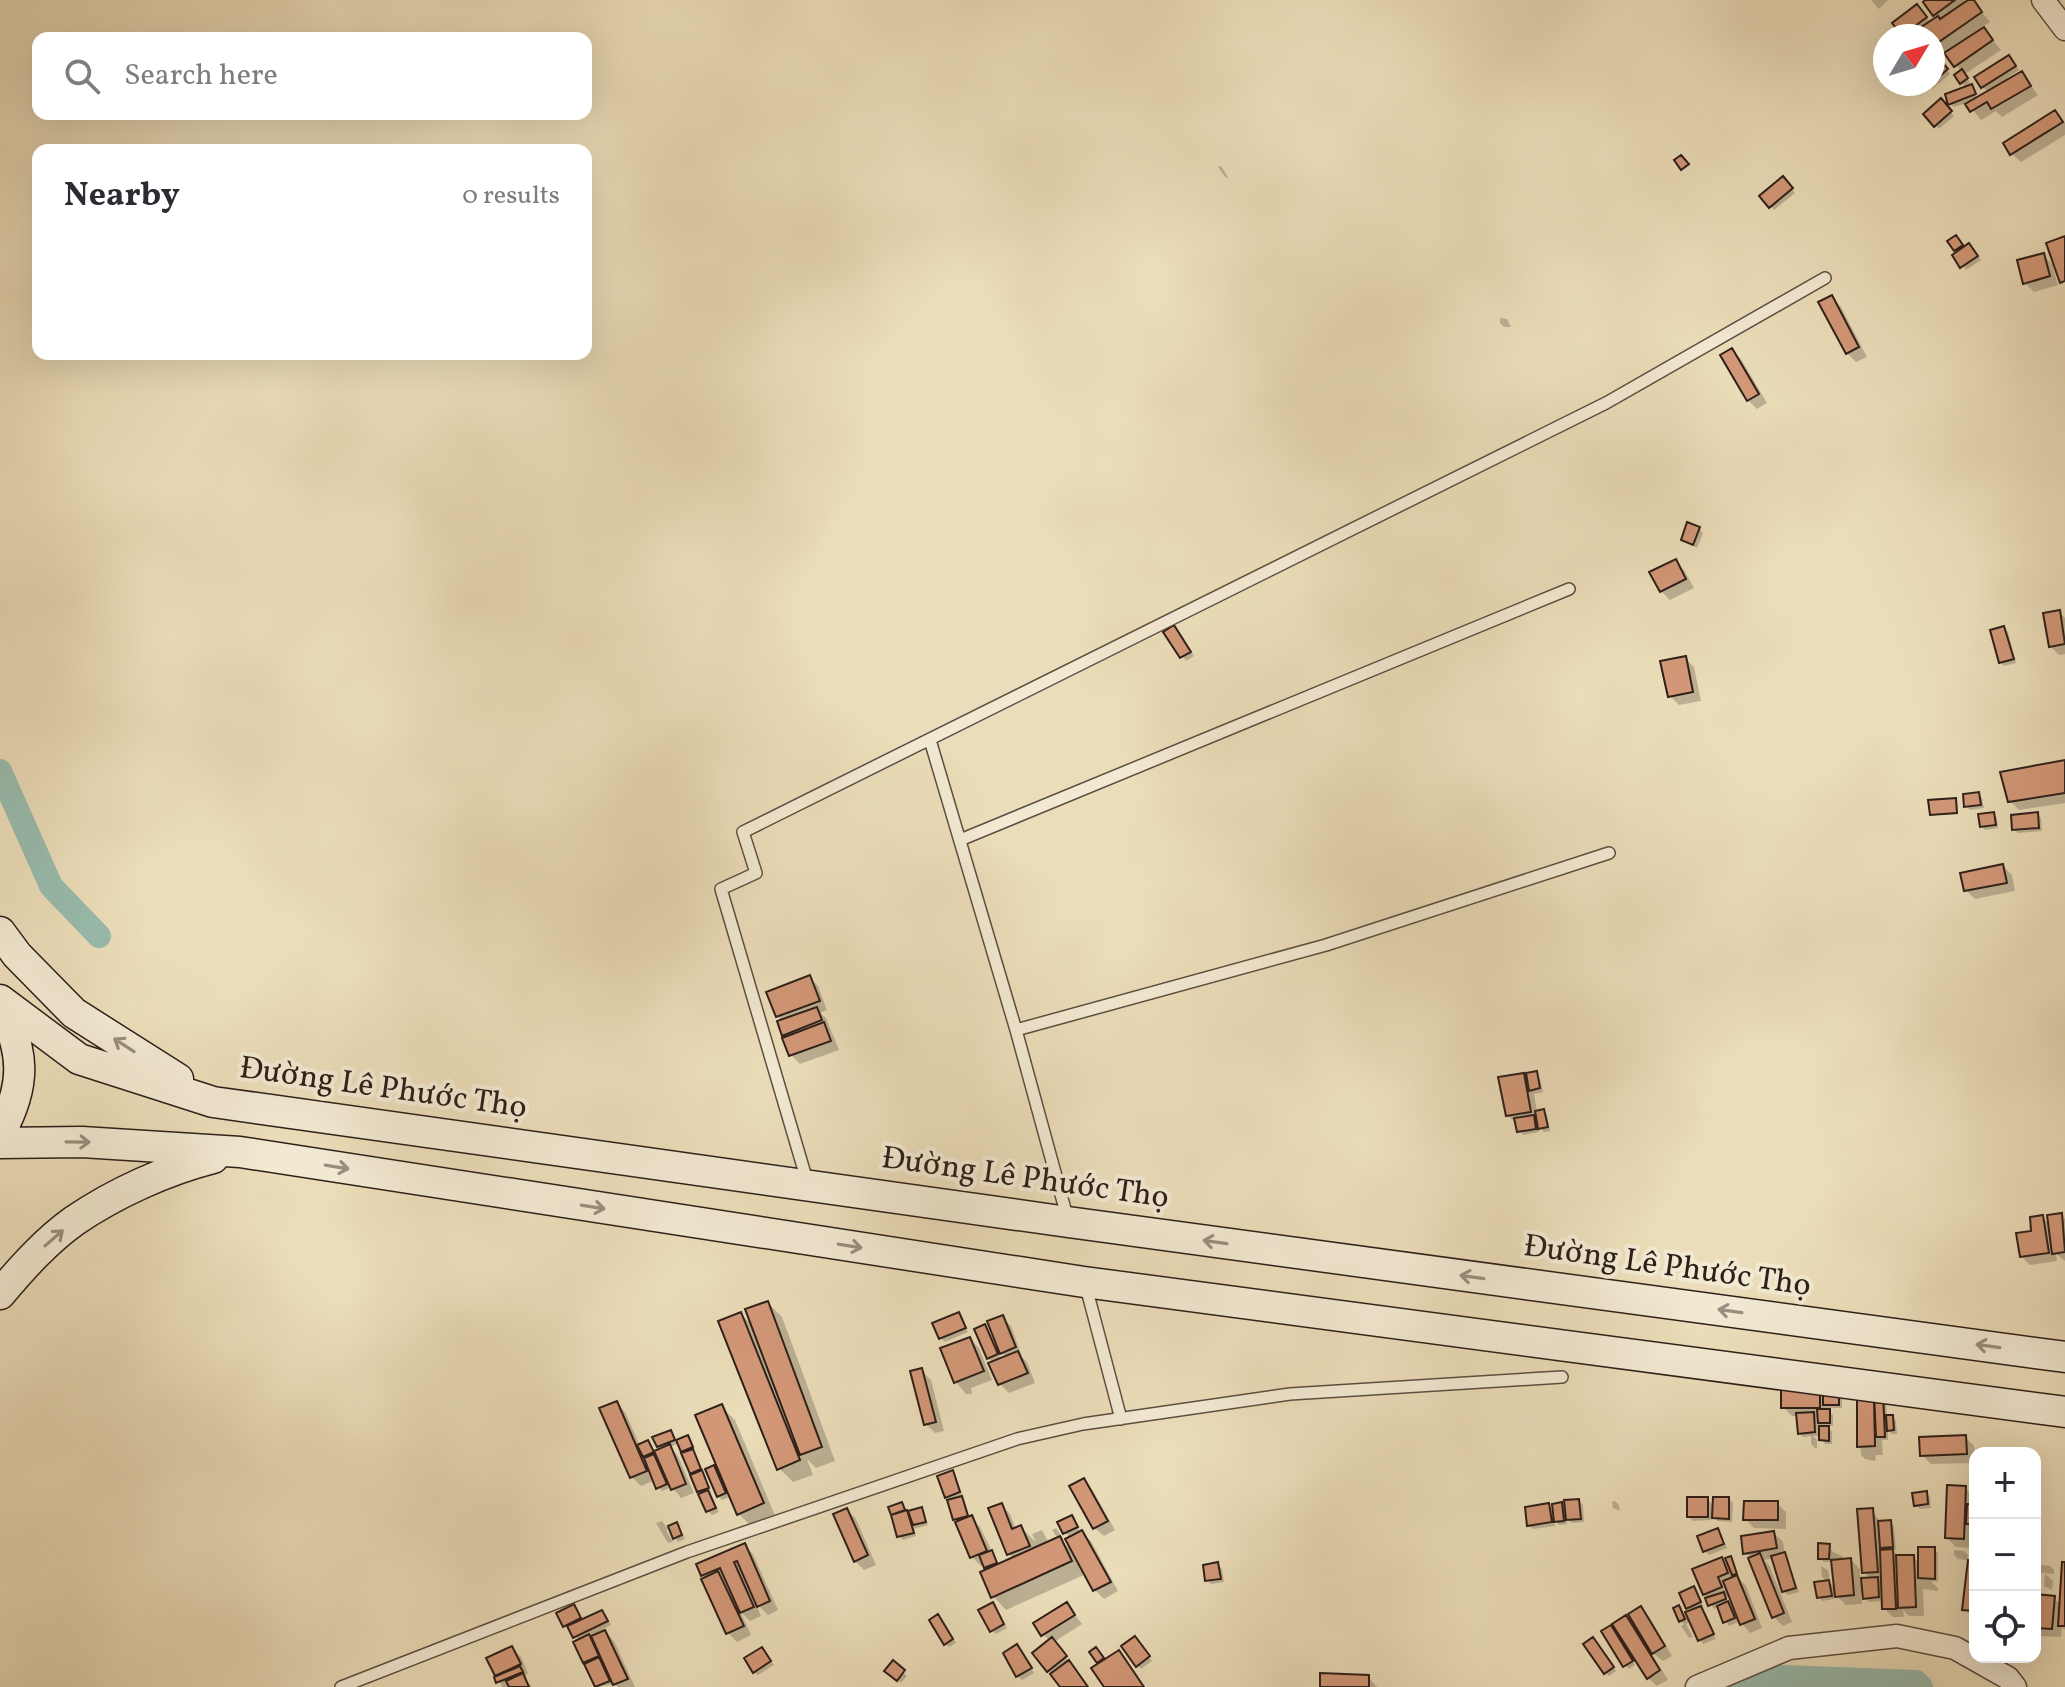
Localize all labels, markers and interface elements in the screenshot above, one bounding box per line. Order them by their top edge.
north arrow [1873,24,1945,96]
search box [32,32,592,120]
icon: search [60,54,104,98]
text: Search here [124,55,278,97]
text: Nearby [64,173,180,220]
text: 0 results [462,178,560,214]
one-way arrow [113,1036,136,1052]
street label: Đường Lê Phước Thọ [237,1047,529,1131]
one-way arrow [64,1134,91,1150]
street label: Đường Lê Phước Thọ [879,1137,1171,1221]
one-way arrow [323,1160,349,1175]
one-way arrow [580,1200,606,1215]
street label: Đường Lê Phước Thọ [1521,1225,1813,1309]
one-way arrow [43,1229,64,1247]
one-way arrow [1203,1234,1228,1249]
one-way arrow [837,1239,863,1254]
one-way arrow [1460,1269,1485,1284]
one-way arrow [1717,1304,1744,1319]
one-way arrow [1976,1338,2001,1353]
map controls [1969,1447,2041,1663]
button: + [1969,1447,2041,1519]
button: − [1969,1519,2041,1591]
button: locate [1969,1591,2041,1663]

